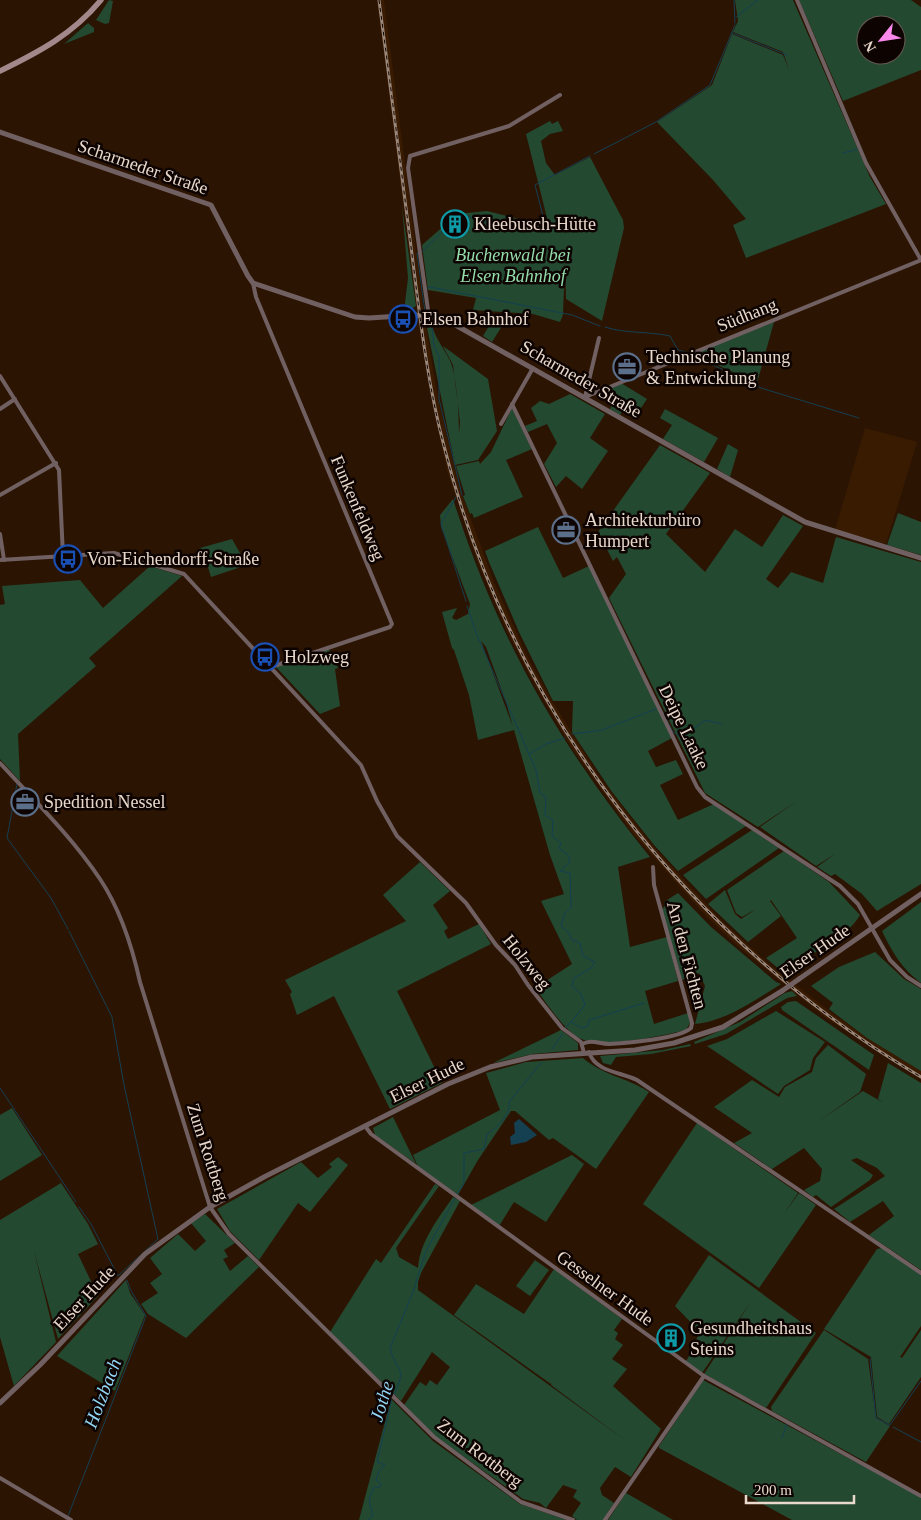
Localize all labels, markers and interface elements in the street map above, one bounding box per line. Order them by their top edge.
north arrow [856,15,906,65]
text: N [861,38,879,54]
street label: Scharmeder Straße [75,135,211,199]
building icon: Kleebusch-Hütte [440,209,470,239]
place label: Kleebusch-Hütte [474,214,596,234]
park label: Buchenwald bei Elsen Bahnhof [455,245,571,286]
street label: Südhang [714,294,780,336]
bus stop icon: Elsen Bahnhof [388,304,418,334]
place label: Elsen Bahnhof [422,309,528,329]
street label: Scharmeder Straße [517,336,645,422]
place label: Technische Planung & Entwicklung [646,347,790,388]
office icon: Technische Planung & Entwicklung [612,352,642,382]
street label: Funkenfeldweg [327,453,389,563]
place label: Architekturbüro Humpert [585,510,701,551]
office icon: Architekturbüro Humpert [551,515,581,545]
bus stop icon: Von-Eichendorff-Straße [53,544,83,574]
place label: Von-Eichendorff-Straße [87,549,259,569]
bus stop icon: Holzweg [250,642,280,672]
place label: Holzweg [284,647,349,667]
street label: Deipe Laake [655,682,713,772]
office icon: Spedition Nessel [10,787,40,817]
place label: Spedition Nessel [44,792,166,812]
street label: An den Fichten [663,899,711,1011]
street label: Elser Hude [776,920,854,982]
street label: Holzweg [499,930,555,994]
street label: Elser Hude [386,1053,468,1107]
street label: Zum Rottberg [183,1101,233,1203]
street label: Gesselner Hude [553,1246,657,1330]
street label: Elser Hude [49,1262,119,1334]
place label: Gesundheitshaus Steins [690,1318,812,1359]
building icon: Gesundheitshaus Steins [656,1323,686,1353]
water label: Holzbach [79,1355,125,1432]
water label: Jothe [365,1378,398,1424]
street label: Zum Rottberg [434,1415,526,1491]
scale bar [746,1472,854,1504]
text: 200 m [754,1482,792,1498]

